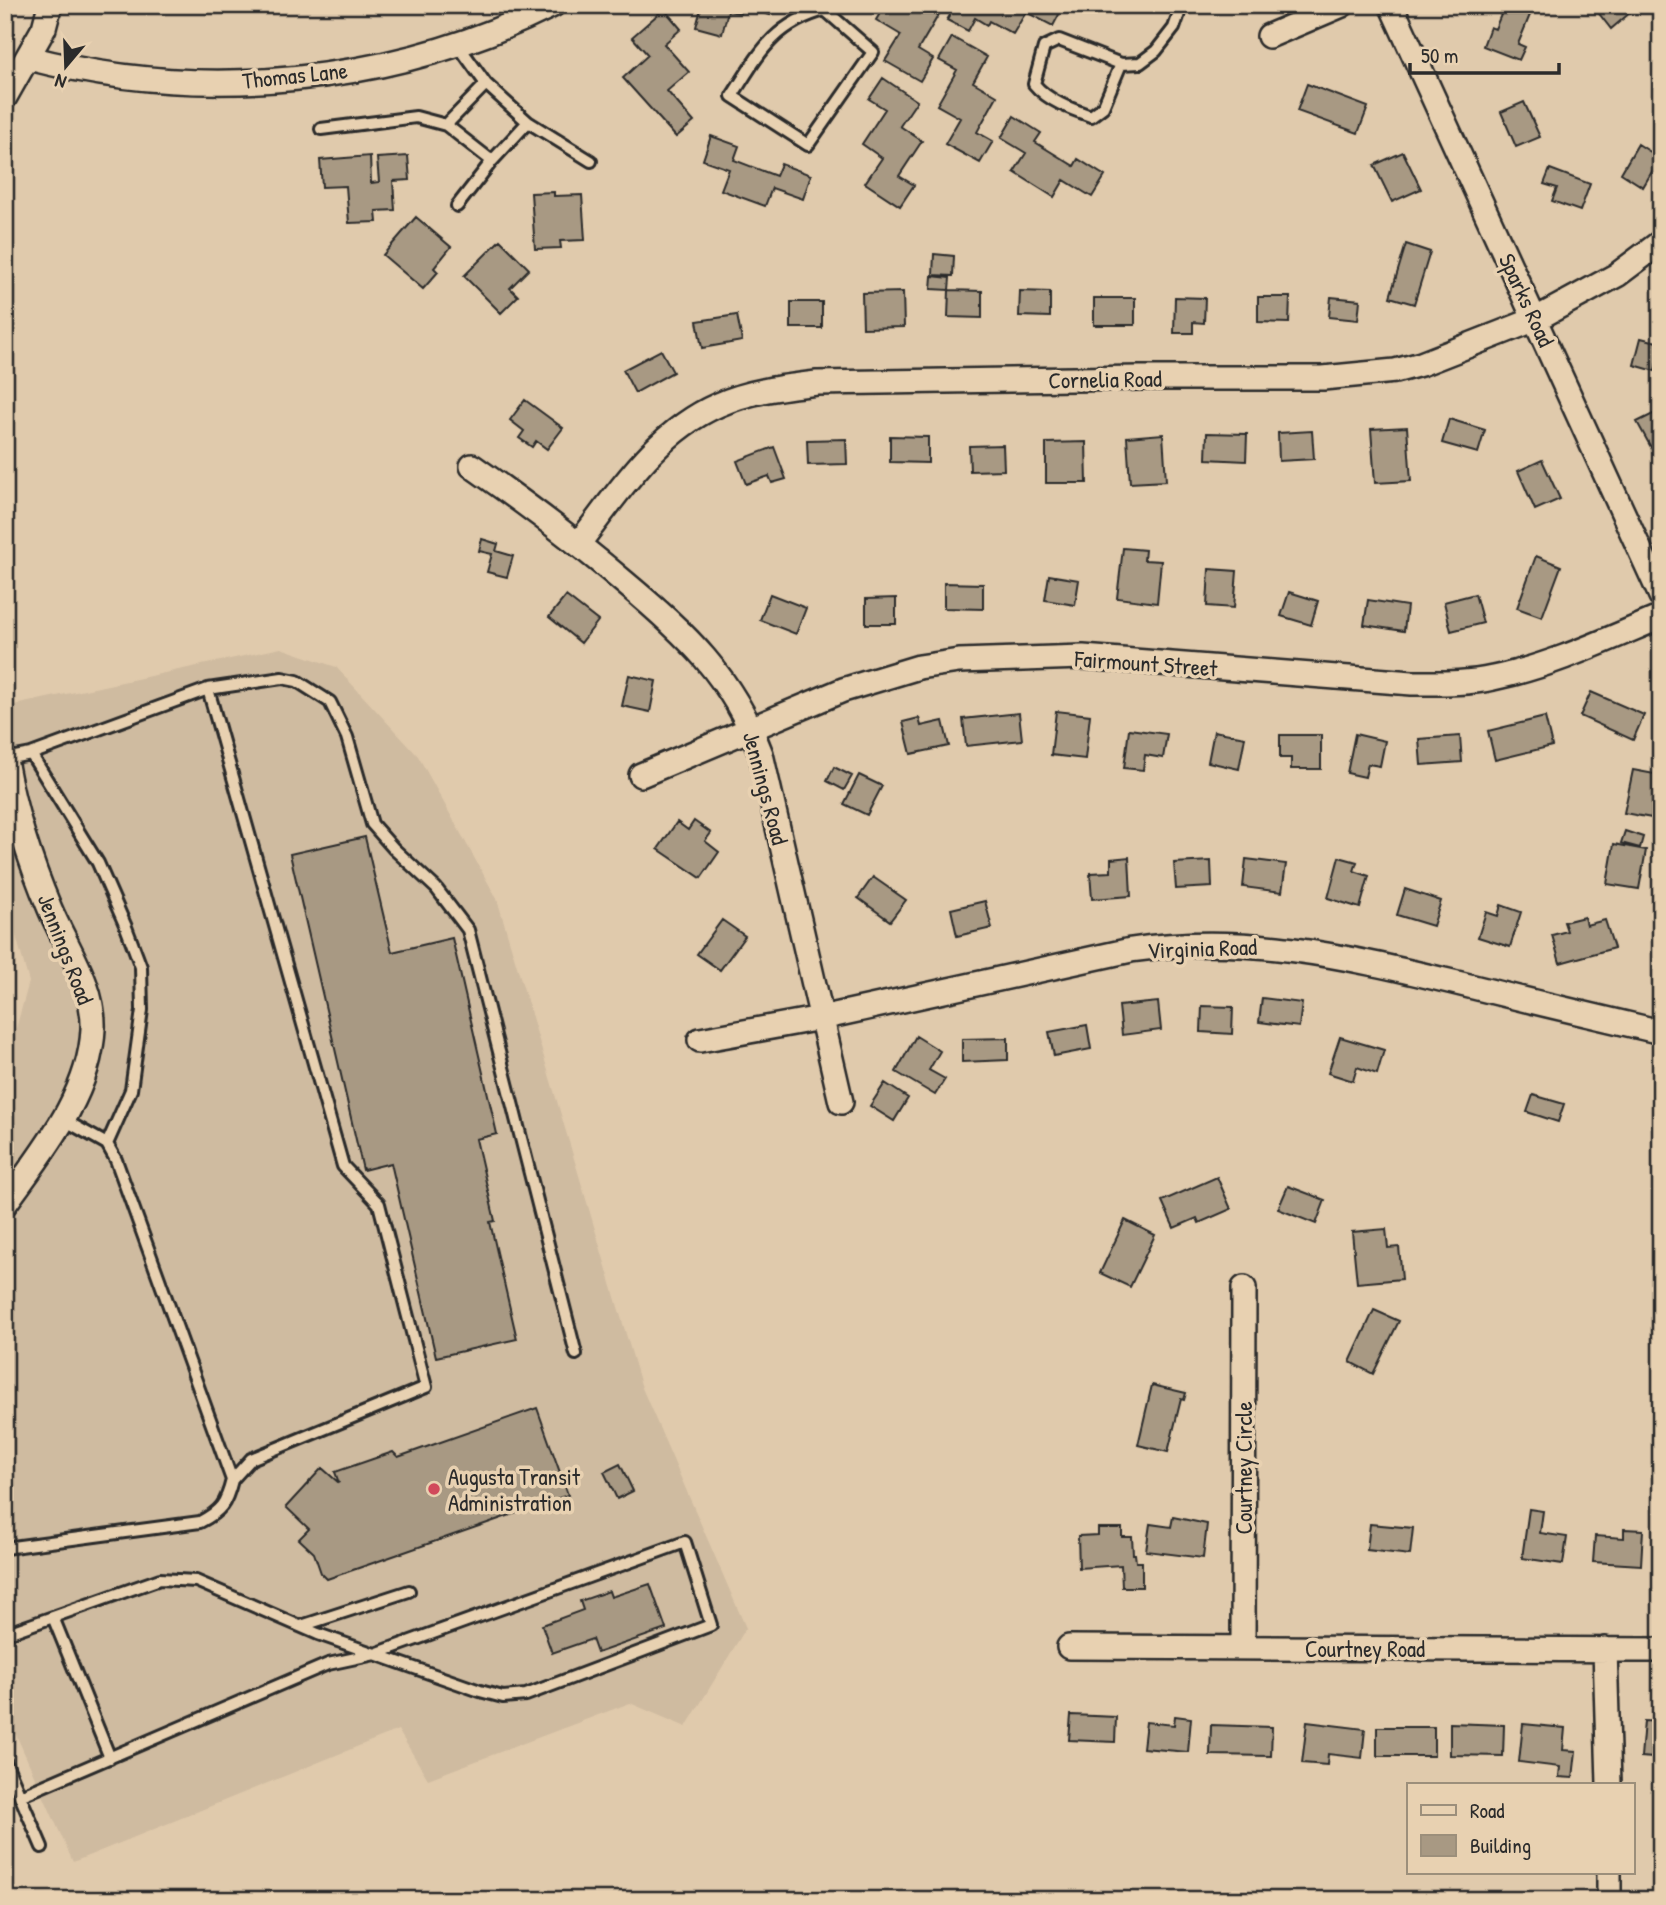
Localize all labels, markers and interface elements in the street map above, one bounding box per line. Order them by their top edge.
north arrow [32,32,102,102]
scale bar [1410,32,1559,76]
text: 50 m [1421,41,1458,70]
street label: Thomas Lane [241,54,349,96]
text: N [51,68,69,96]
street label: Sparks Road [1492,248,1562,352]
street label: Cornelia Road [1048,363,1162,395]
street label: Fairmount Street [1073,642,1219,684]
street label: Jennings Road [736,728,796,848]
street label: Jennings Road [31,889,101,1009]
street label: Virginia Road [1147,931,1257,965]
street label: Courtney Circle [1228,1401,1259,1535]
place label: Augusta Transit Administration [448,1461,581,1518]
marker: Augusta Transit Administration [426,1481,442,1497]
street label: Courtney Road [1305,1633,1425,1664]
legend [1407,1783,1634,1874]
text: Road [1470,1796,1504,1825]
text: Building [1470,1831,1531,1860]

